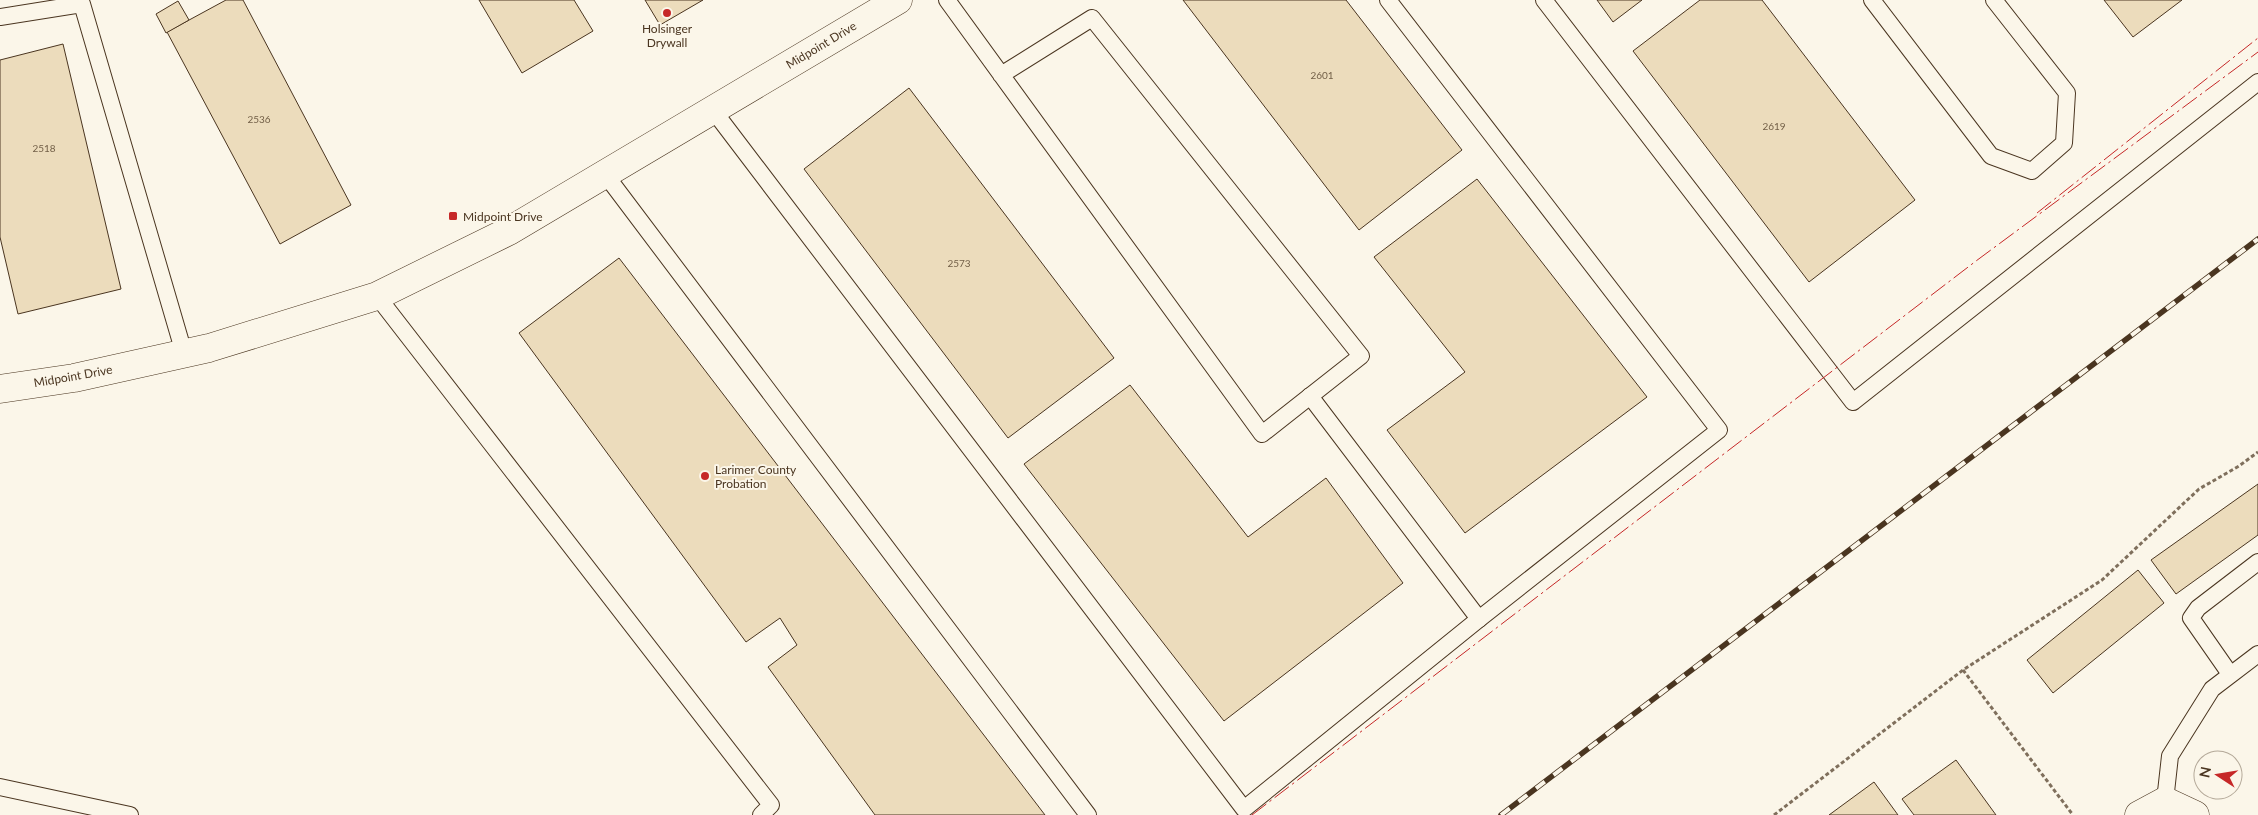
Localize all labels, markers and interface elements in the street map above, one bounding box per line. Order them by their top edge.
marker: Holsinger Drywall [661,7,673,19]
street label: Midpoint Drive [783,18,859,72]
place label: Holsinger Drywall [642,21,693,50]
house number: 2601 [1310,69,1334,81]
house number: 2536 [247,113,271,125]
house number: 2619 [1762,120,1786,132]
house number: 2518 [32,142,56,154]
place label: Midpoint Drive [463,209,543,224]
marker: Midpoint Drive [447,210,459,222]
house number: 2573 [947,257,971,269]
street label: Midpoint Drive [32,362,114,390]
place label: Larimer County Probation [715,462,797,491]
marker: Larimer County Probation [699,470,711,482]
north arrow [2193,750,2243,800]
text: N [2195,765,2214,779]

